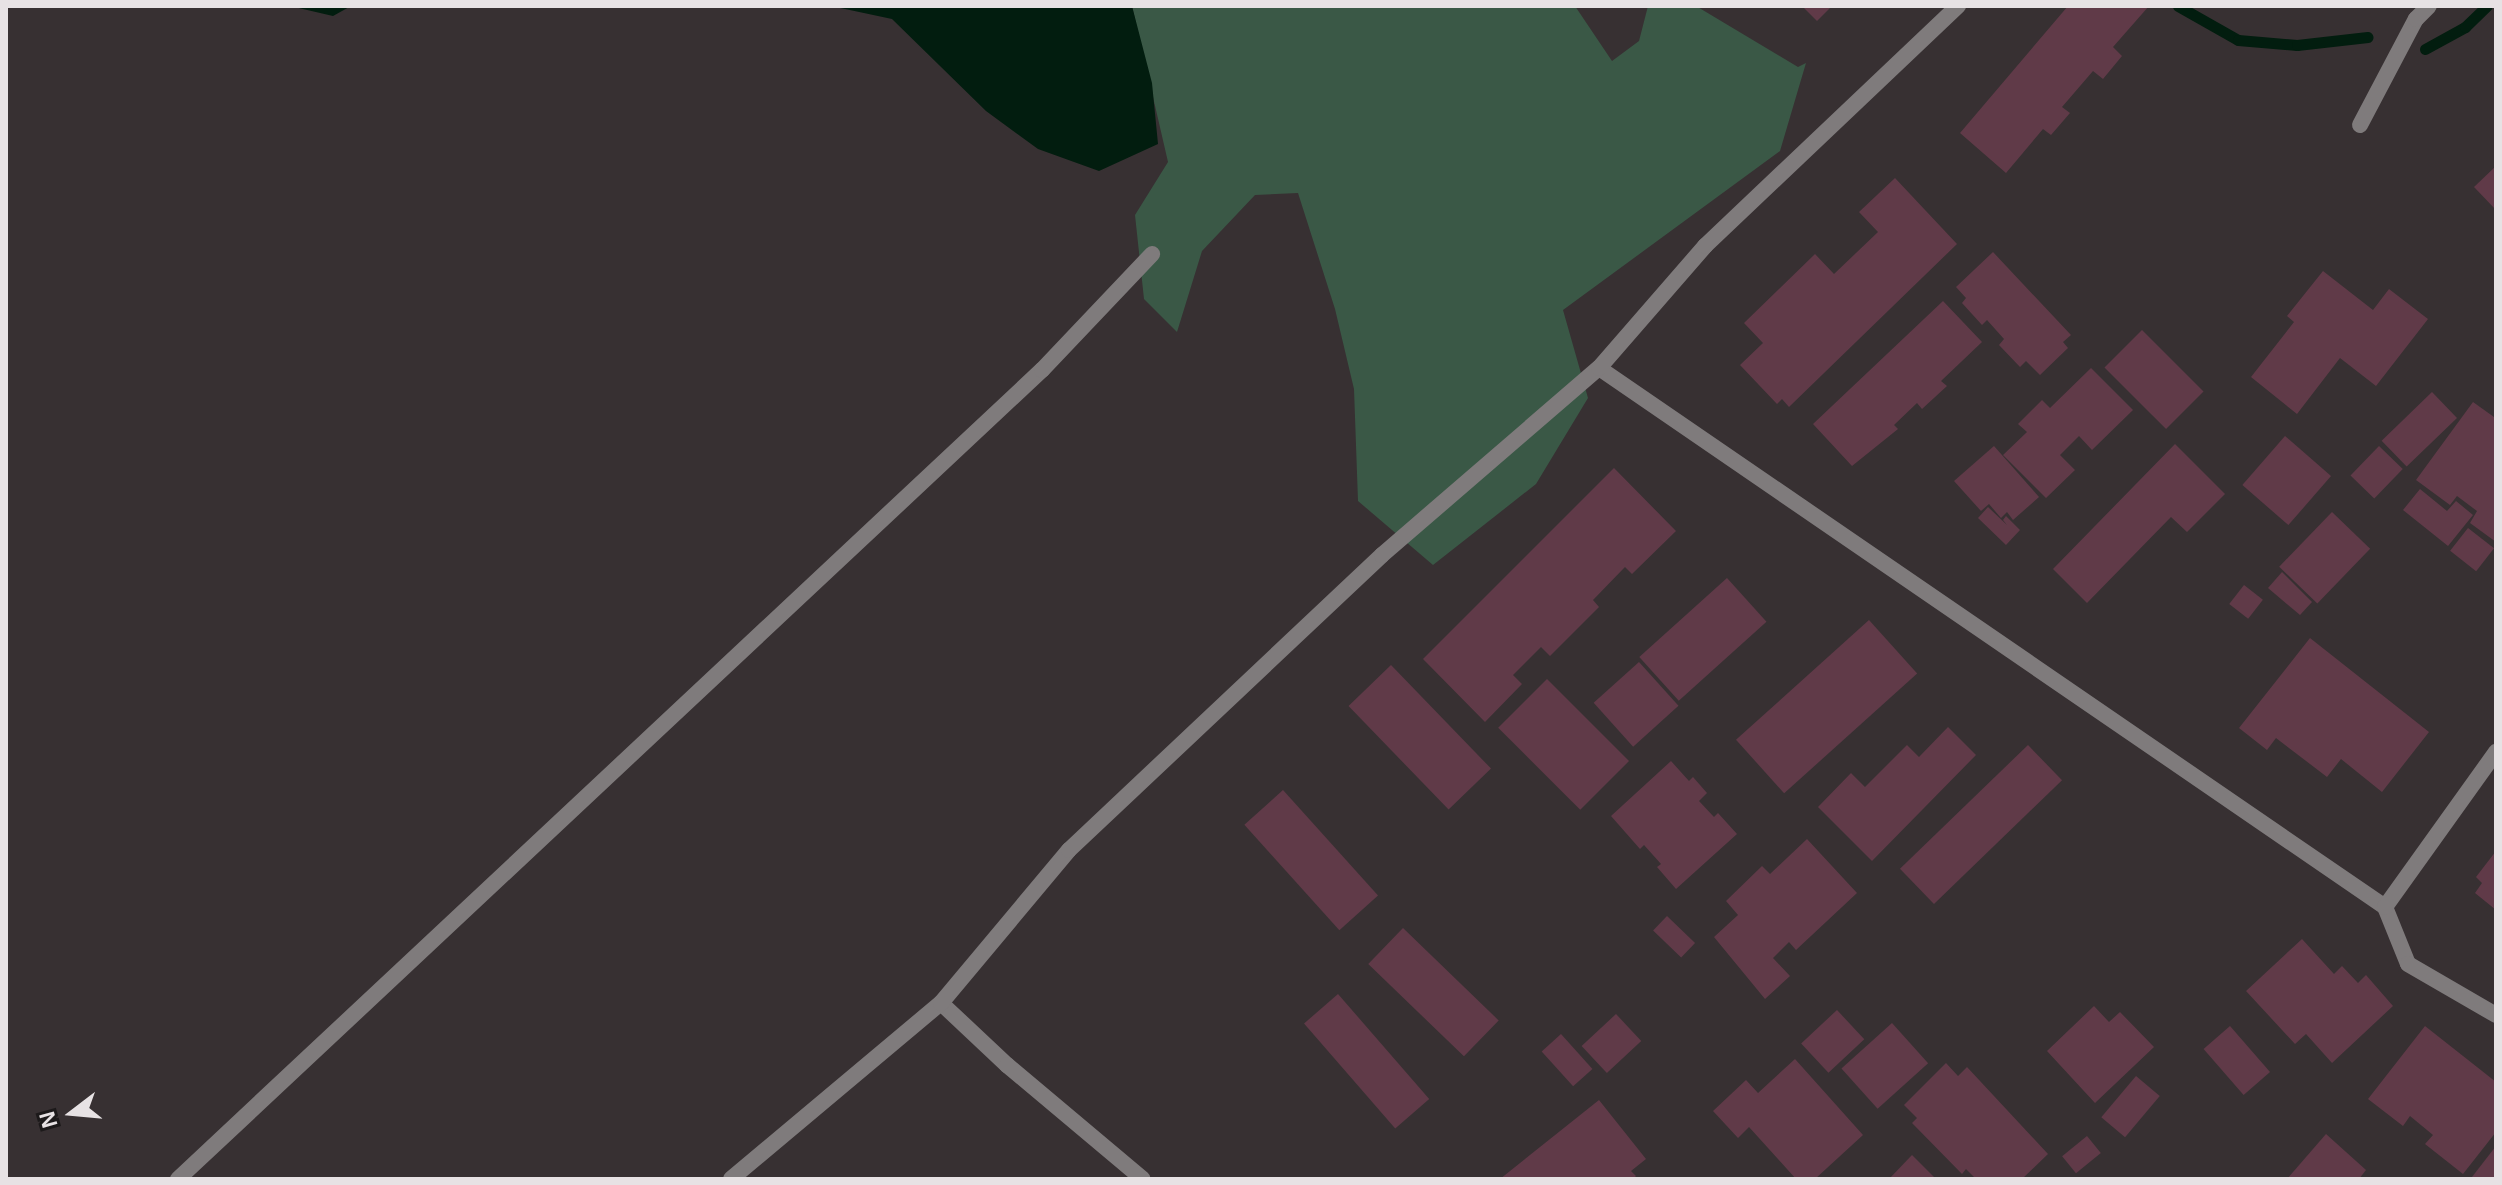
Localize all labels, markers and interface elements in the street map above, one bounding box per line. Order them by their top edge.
north arrow [32,1073,112,1153]
text: N [34,1109,63,1131]

